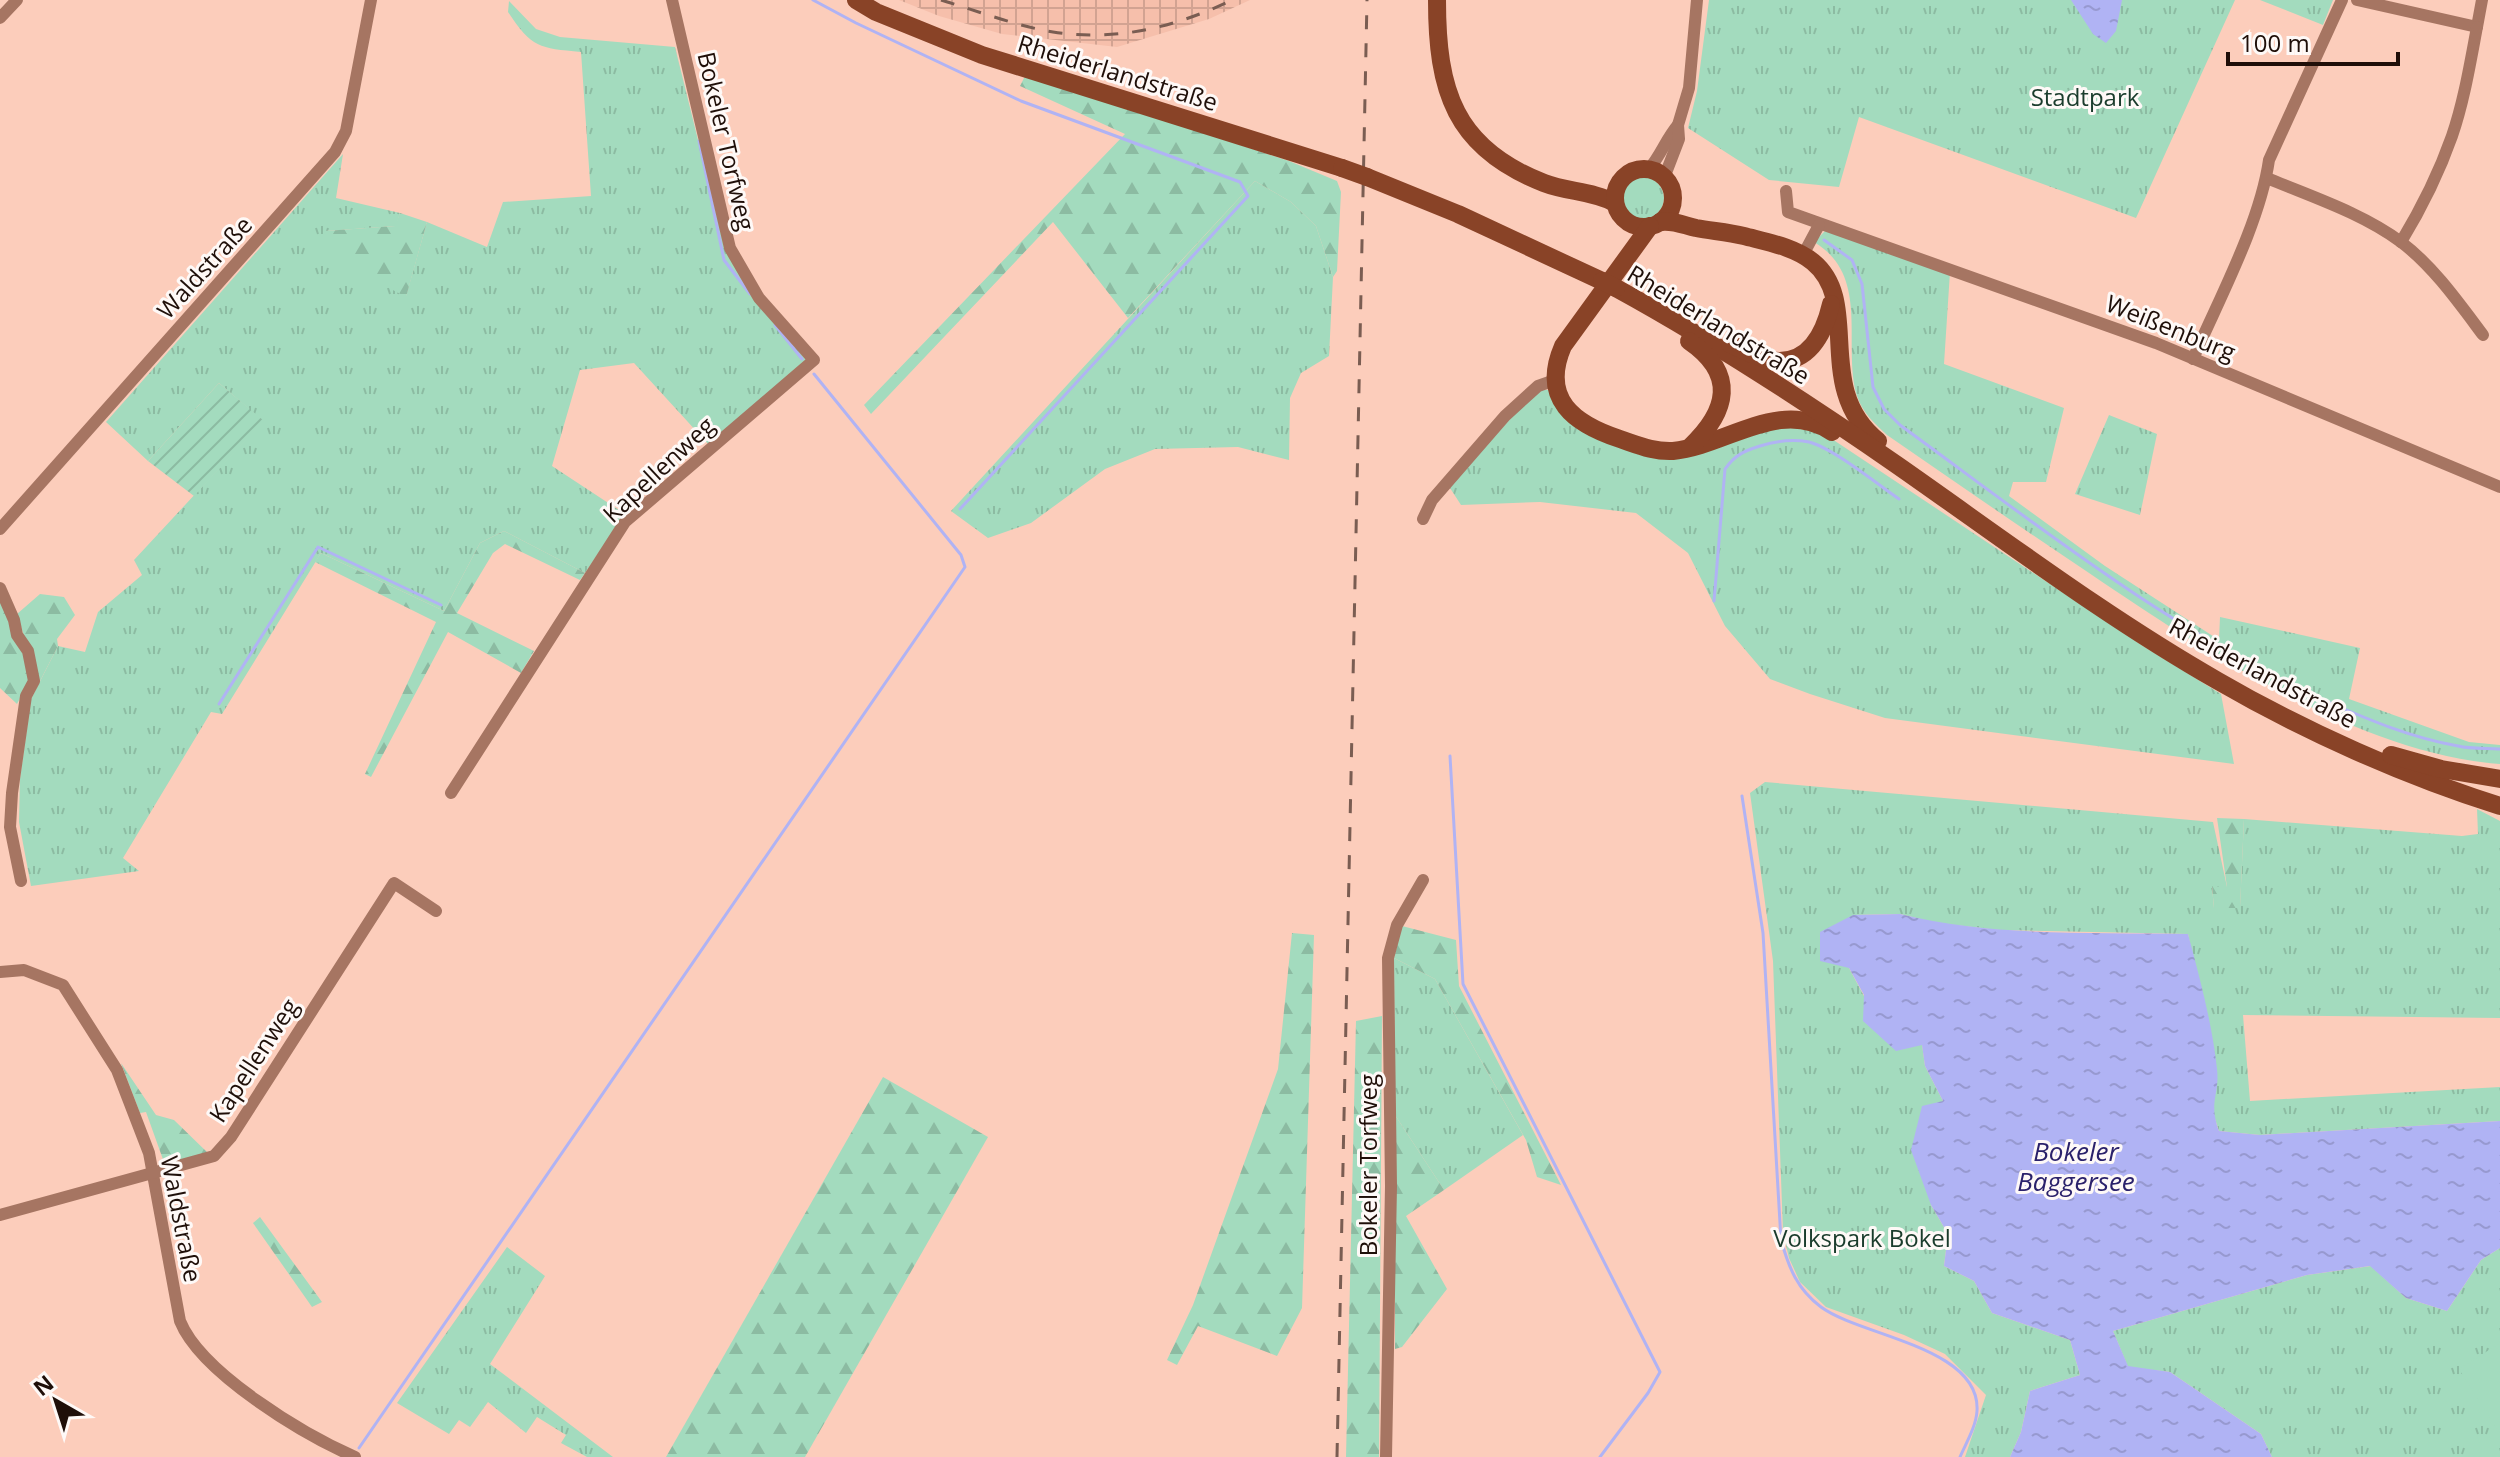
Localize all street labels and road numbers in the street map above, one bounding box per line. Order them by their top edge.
street label: Rheiderlandstraße [1014,26,1222,118]
street label: Bokeler Torfweg [690,48,764,234]
street label: Waldstraße [149,208,259,326]
street label: Rheiderlandstraße [1622,256,1816,392]
street label: Weißenburg [2101,286,2241,368]
street label: Kapellenweg [595,409,721,529]
street label: Rheiderlandstraße [2164,609,2362,735]
street label: Kapellenweg [201,992,305,1128]
street label: Bokeler Torfweg [1351,1074,1384,1256]
street label: Waldstraße [154,1153,210,1285]

